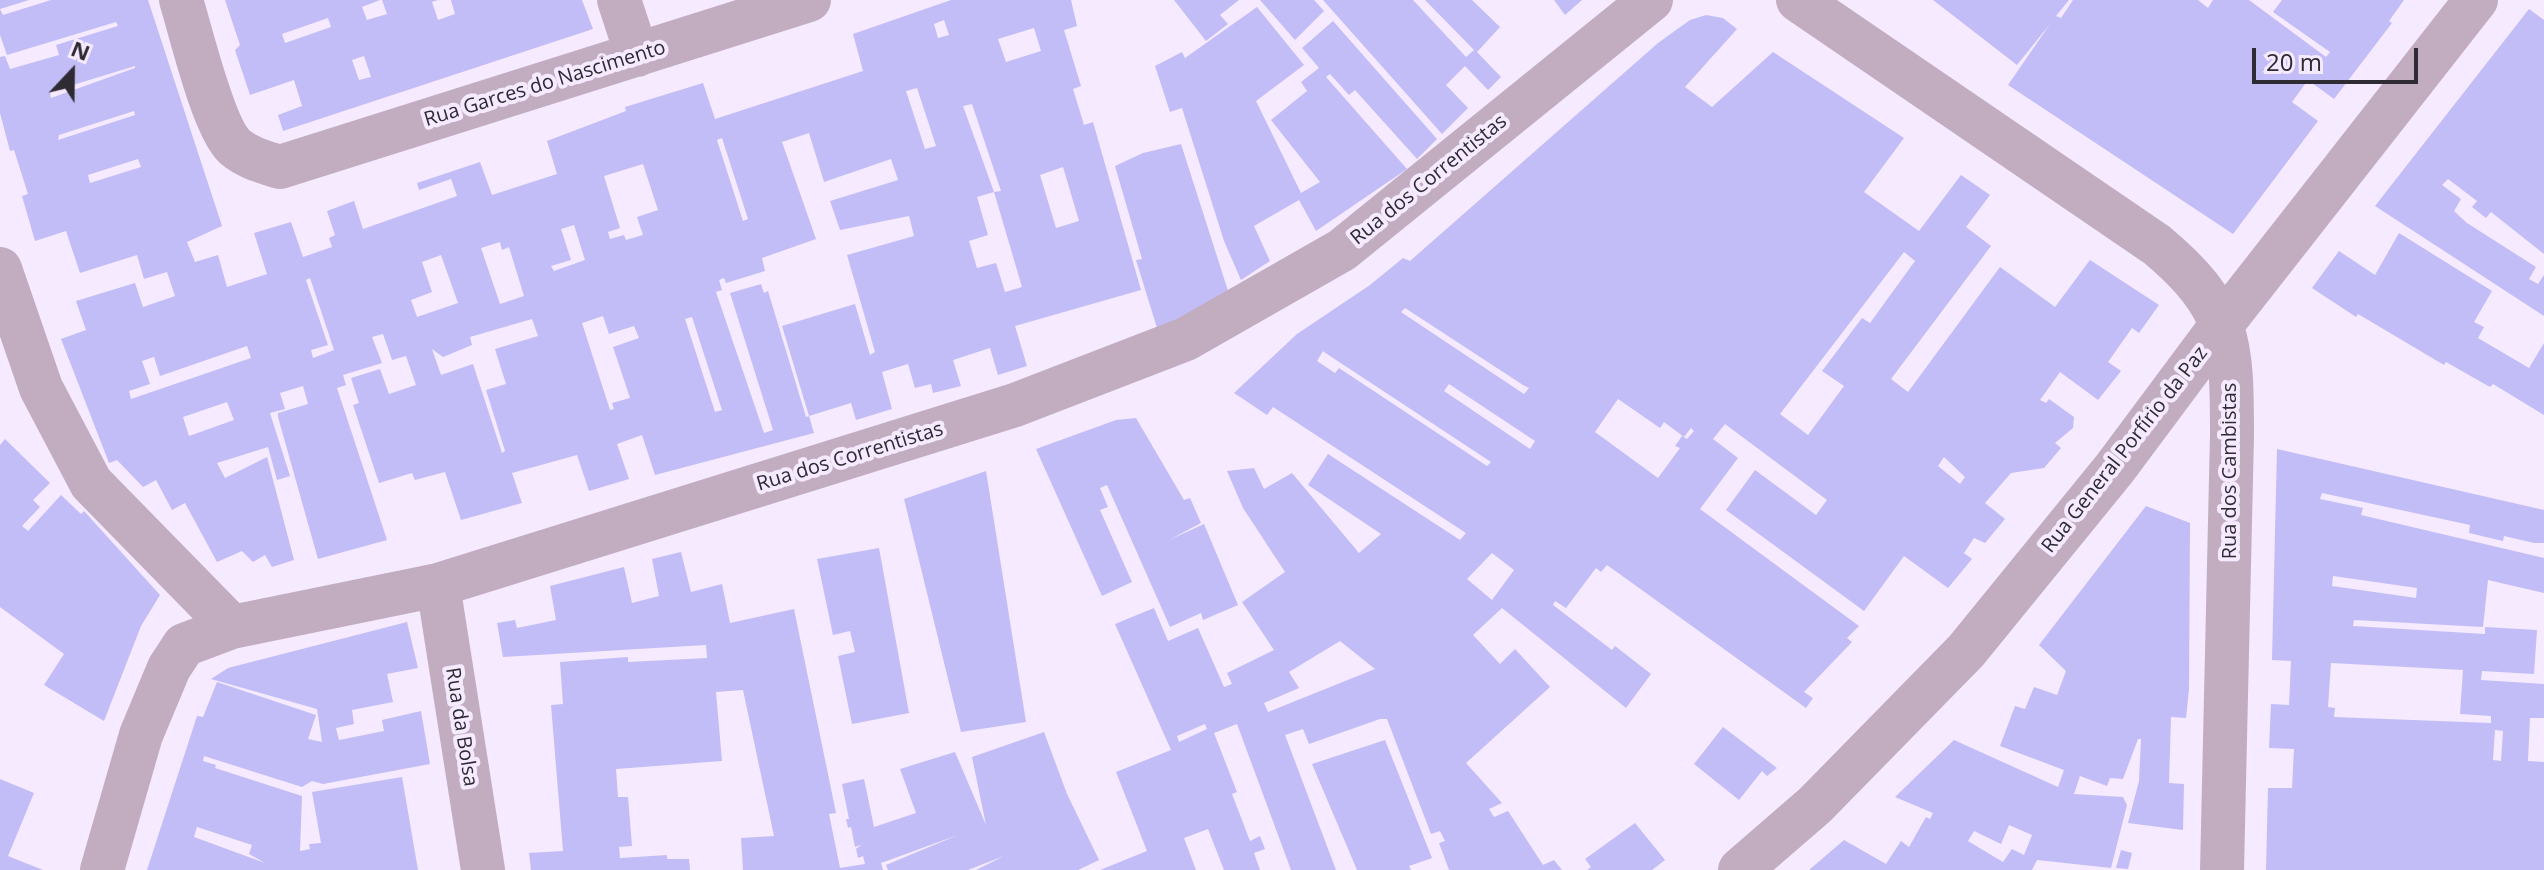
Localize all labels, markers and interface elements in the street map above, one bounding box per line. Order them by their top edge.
north arrow [32,32,112,112]
text: N [67,32,95,67]
scale bar [2256,32,2422,82]
street label: Rua Garces do Nascimento [421,36,669,132]
text: 20 m [2266,45,2322,78]
street label: Rua dos Correntistas [1346,110,1512,250]
street label: Rua General Porfírio da Paz [2037,342,2213,558]
street label: Rua dos Cambistas [2218,383,2242,559]
street label: Rua dos Correntistas [754,417,946,497]
street label: Rua da Bolsa [440,666,482,788]

